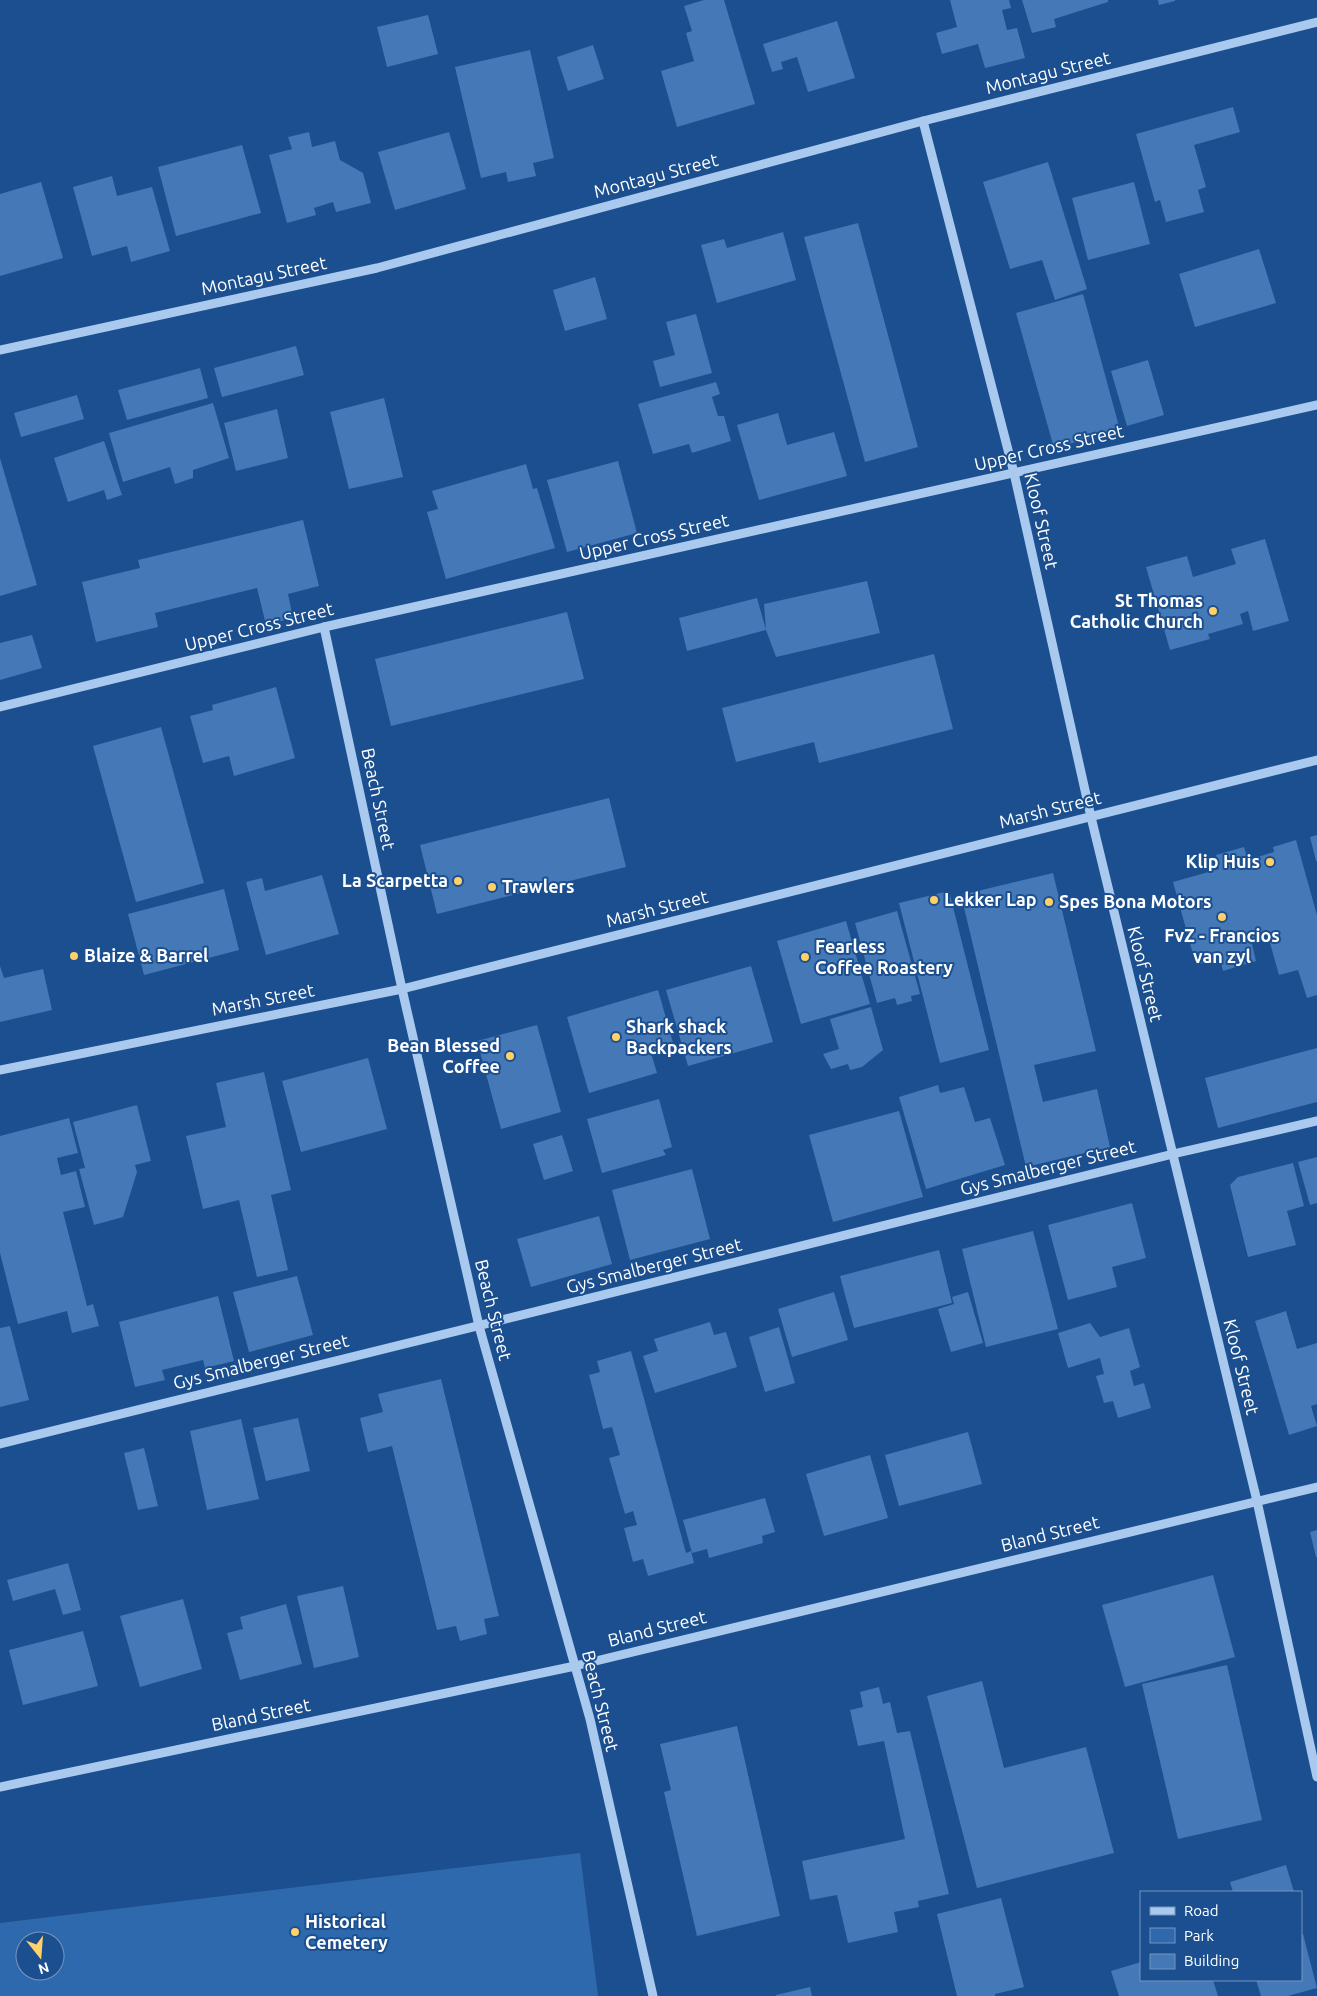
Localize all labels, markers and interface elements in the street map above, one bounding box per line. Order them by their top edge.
street label: Montagu Street [983,47,1112,97]
street label: Montagu Street [591,149,720,201]
street label: Montagu Street [199,252,328,298]
street label: Upper Cross Street [972,420,1125,474]
street label: Kloof Street [1021,471,1063,571]
street label: Upper Cross Street [577,509,730,563]
place label: St Thomas Catholic Church [1070,590,1203,631]
street label: Upper Cross Street [182,598,335,654]
marker: St Thomas Catholic Church [1207,605,1219,617]
street label: Beach Street [358,746,400,852]
street label: Marsh Street [997,787,1103,831]
place label: Klip Huis [1185,851,1260,871]
marker: Klip Huis [1264,856,1276,868]
place label: La Scarpetta [342,870,448,890]
marker: La Scarpetta [452,875,464,887]
place label: Trawlers [502,876,574,896]
marker: Trawlers [486,881,498,893]
street label: Marsh Street [604,886,710,930]
place label: Lekker Lap [944,889,1037,909]
place label: Spes Bona Motors [1059,891,1212,911]
marker: Lekker Lap [928,894,940,906]
marker: Spes Bona Motors [1043,896,1055,908]
marker: FvZ - Francios van zyl [1216,911,1228,923]
street label: Kloof Street [1124,924,1168,1024]
place label: FvZ - Francios van zyl [1164,925,1280,966]
place label: Fearless Coffee Roastery [815,936,953,977]
place label: Blaize & Barrel [84,945,209,965]
marker: Blaize & Barrel [68,950,80,962]
marker: Fearless Coffee Roastery [799,951,811,963]
street label: Marsh Street [210,979,316,1019]
place label: Shark shack Backpackers [626,1016,732,1057]
marker: Shark shack Backpackers [610,1031,622,1043]
place label: Bean Blessed Coffee [387,1035,500,1076]
marker: Bean Blessed Coffee [504,1050,516,1062]
street label: Gys Smalberger Street [958,1136,1138,1199]
street label: Gys Smalberger Street [564,1234,744,1297]
street label: Beach Street [472,1257,516,1362]
street label: Kloof Street [1220,1317,1264,1417]
street label: Gys Smalberger Street [171,1330,351,1393]
street label: Bland Street [999,1511,1101,1555]
street label: Bland Street [606,1606,708,1650]
street label: Beach Street [579,1648,623,1753]
street label: Bland Street [209,1694,312,1734]
legend [1140,1891,1302,1981]
text: Road [1184,1902,1219,1919]
place label: Historical Cemetery [305,1911,388,1952]
marker: Historical Cemetery [289,1926,301,1938]
text: Park [1184,1927,1214,1944]
north arrow [15,1931,65,1981]
text: Building [1184,1952,1239,1969]
text: N [36,1959,51,1978]

